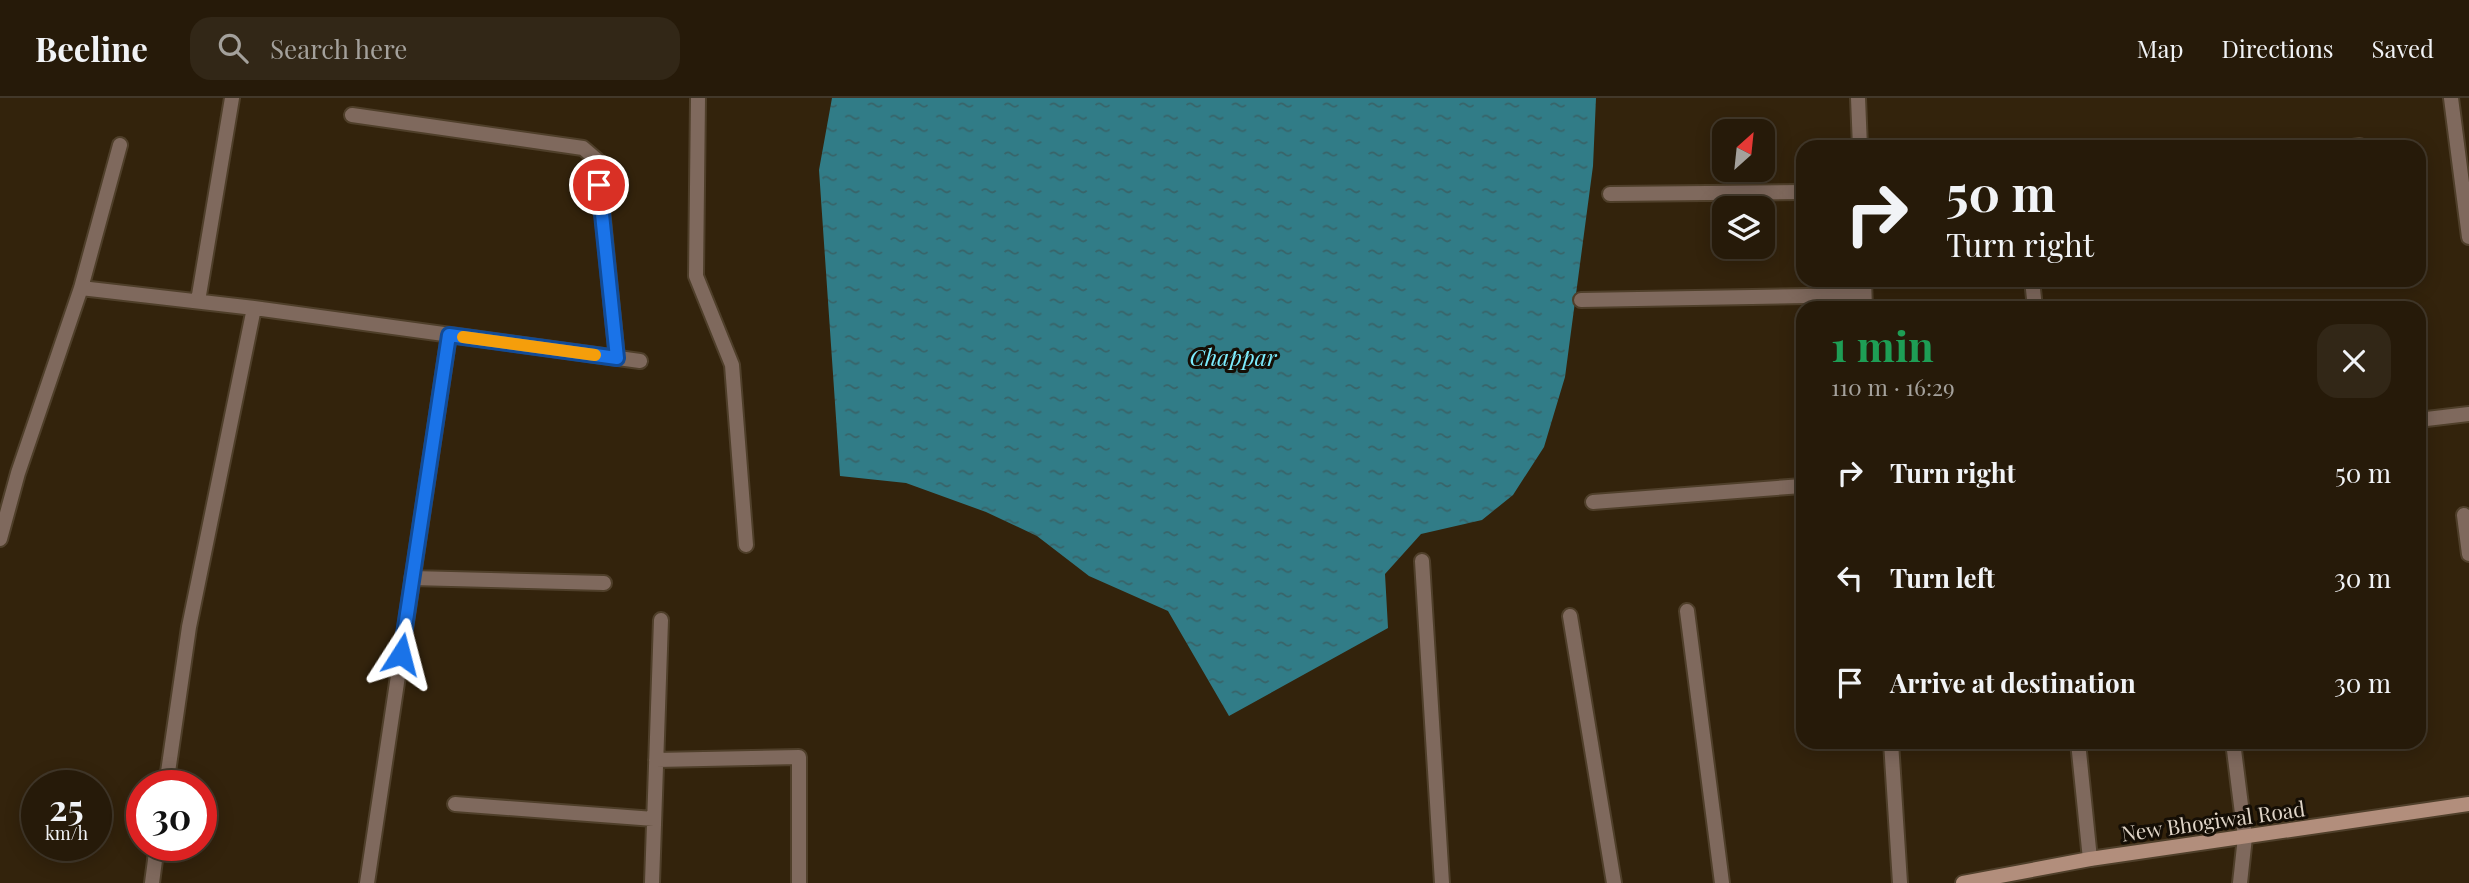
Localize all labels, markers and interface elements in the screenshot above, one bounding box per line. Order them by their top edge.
search box [190,17,680,80]
text: Beeline [35,26,148,70]
icon: search [214,29,252,67]
text: Search here [270,31,407,66]
text: Map [2137,32,2183,64]
text: Directions [2221,32,2334,64]
text: Saved [2372,32,2434,64]
north arrow [1712,119,1774,182]
map controls [1712,119,1775,259]
pin [569,155,629,215]
text: 50 m [1946,159,2056,224]
icon: arrive [580,166,618,204]
icon: right [1831,168,1922,259]
button: layers [1712,196,1775,259]
text: Turn right [1946,222,2094,265]
text: 1 min [1831,317,1934,373]
button: close [2317,324,2391,398]
water label: Chappar [1190,341,1278,372]
text: 110 m · 16:29 [1831,371,1955,402]
icon: right [1831,454,1869,492]
text: Turn right [1890,455,2016,490]
text: 50 m [2335,455,2391,490]
icon: left [1831,559,1869,597]
text: Turn left [1890,560,1995,595]
text: 30 m [2334,560,2391,595]
position arrow [364,617,438,691]
icon: arrive [1831,664,1869,702]
text: Arrive at destination [1890,665,2136,700]
text: 30 m [2334,665,2391,700]
speed limit sign: 30 [126,770,217,861]
text: 25 [49,783,84,830]
street label: New Bhogiwal Road [2119,793,2307,847]
text: km/h [45,821,88,845]

